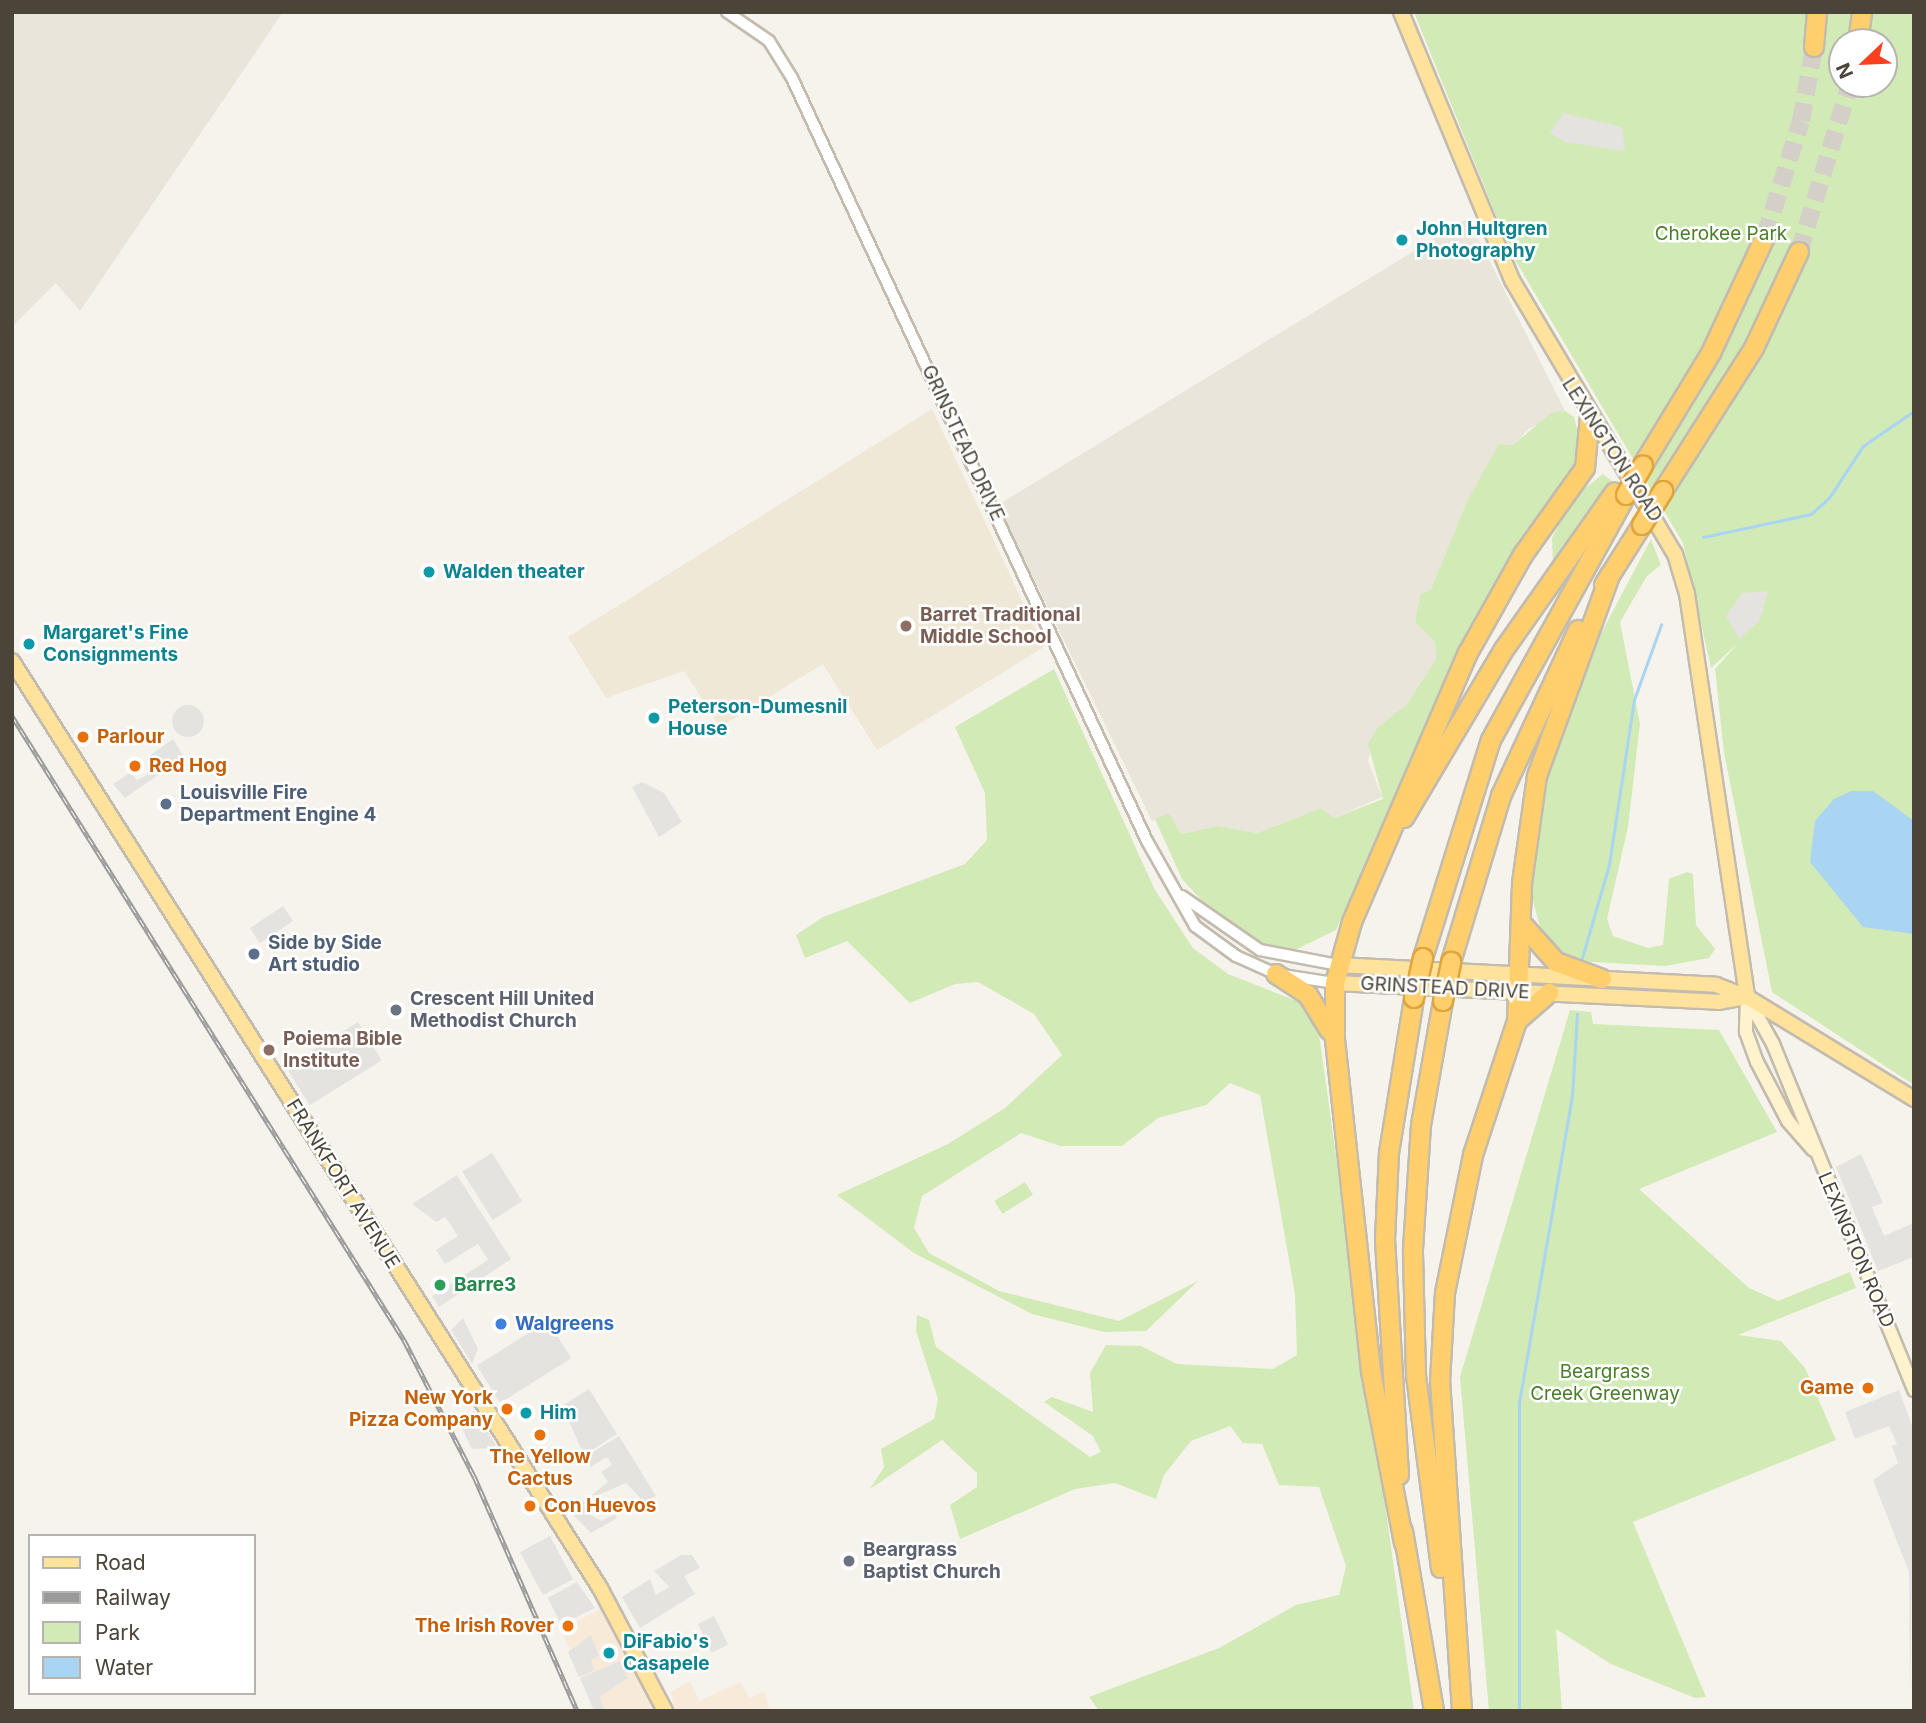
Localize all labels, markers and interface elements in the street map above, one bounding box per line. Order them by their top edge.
north arrow [1828,28,1898,98]
text: N [1832,59,1858,82]
place label: John Hultgren Photography [1416,218,1548,262]
park label: Cherokee Park [1655,223,1787,245]
marker: John Hultgren Photography [1394,232,1410,248]
street label: GRINSTEAD DRIVE [917,361,1009,525]
street label: LEXINGTON ROAD [1557,374,1667,526]
place label: Walden theater [443,561,585,583]
marker: Walden theater [421,564,437,580]
place label: Barret Traditional Middle School [920,604,1081,648]
marker: Barret Traditional Middle School [898,618,914,634]
place label: Margaret's Fine Consignments [43,622,188,666]
marker: Margaret's Fine Consignments [21,636,37,652]
place label: Peterson-Dumesnil House [668,696,847,740]
marker: Peterson-Dumesnil House [646,710,662,726]
place label: Parlour [97,726,165,748]
marker: Parlour [75,729,91,745]
place label: Red Hog [149,755,227,777]
marker: Red Hog [127,758,143,774]
place label: Louisville Fire Department Engine 4 [180,782,376,826]
marker: Louisville Fire Department Engine 4 [158,796,174,812]
place label: Side by Side Art studio [268,932,382,976]
marker: Side by Side Art studio [246,946,262,962]
street label: GRINSTEAD DRIVE [1360,972,1530,1004]
place label: Crescent Hill United Methodist Church [410,988,594,1032]
marker: Crescent Hill United Methodist Church [388,1002,404,1018]
place label: Poiema Bible Institute [283,1028,402,1072]
marker: Poiema Bible Institute [261,1042,277,1058]
street label: FRANKFORT AVENUE [282,1095,404,1273]
street label: LEXINGTON ROAD [1813,1169,1899,1331]
place label: Barre3 [454,1274,516,1296]
marker: Barre3 [432,1277,448,1293]
place label: Walgreens [515,1313,614,1335]
marker: Walgreens [493,1316,509,1332]
park label: Beargrass Creek Greenway [1530,1361,1680,1405]
place label: Game [1800,1377,1854,1399]
marker: Game [1860,1380,1876,1396]
place label: New York Pizza Company [349,1387,493,1431]
marker: New York Pizza Company [499,1401,515,1417]
place label: Him [540,1402,577,1424]
marker: Him [518,1405,534,1421]
marker: The Yellow Cactus [532,1427,548,1443]
place label: The Yellow Cactus [489,1446,591,1490]
place label: Con Huevos [544,1495,656,1517]
marker: Con Huevos [522,1498,538,1514]
legend [28,1534,256,1695]
place label: Beargrass Baptist Church [863,1539,1001,1583]
text: Road [95,1550,146,1575]
marker: Beargrass Baptist Church [841,1553,857,1569]
text: Railway [95,1585,171,1610]
place label: The Irish Rover [415,1615,554,1637]
marker: The Irish Rover [560,1618,576,1634]
text: Park [95,1620,140,1645]
place label: DiFabio's Casapele [623,1631,710,1675]
marker: DiFabio's Casapele [601,1645,617,1661]
text: Water [95,1655,153,1680]

